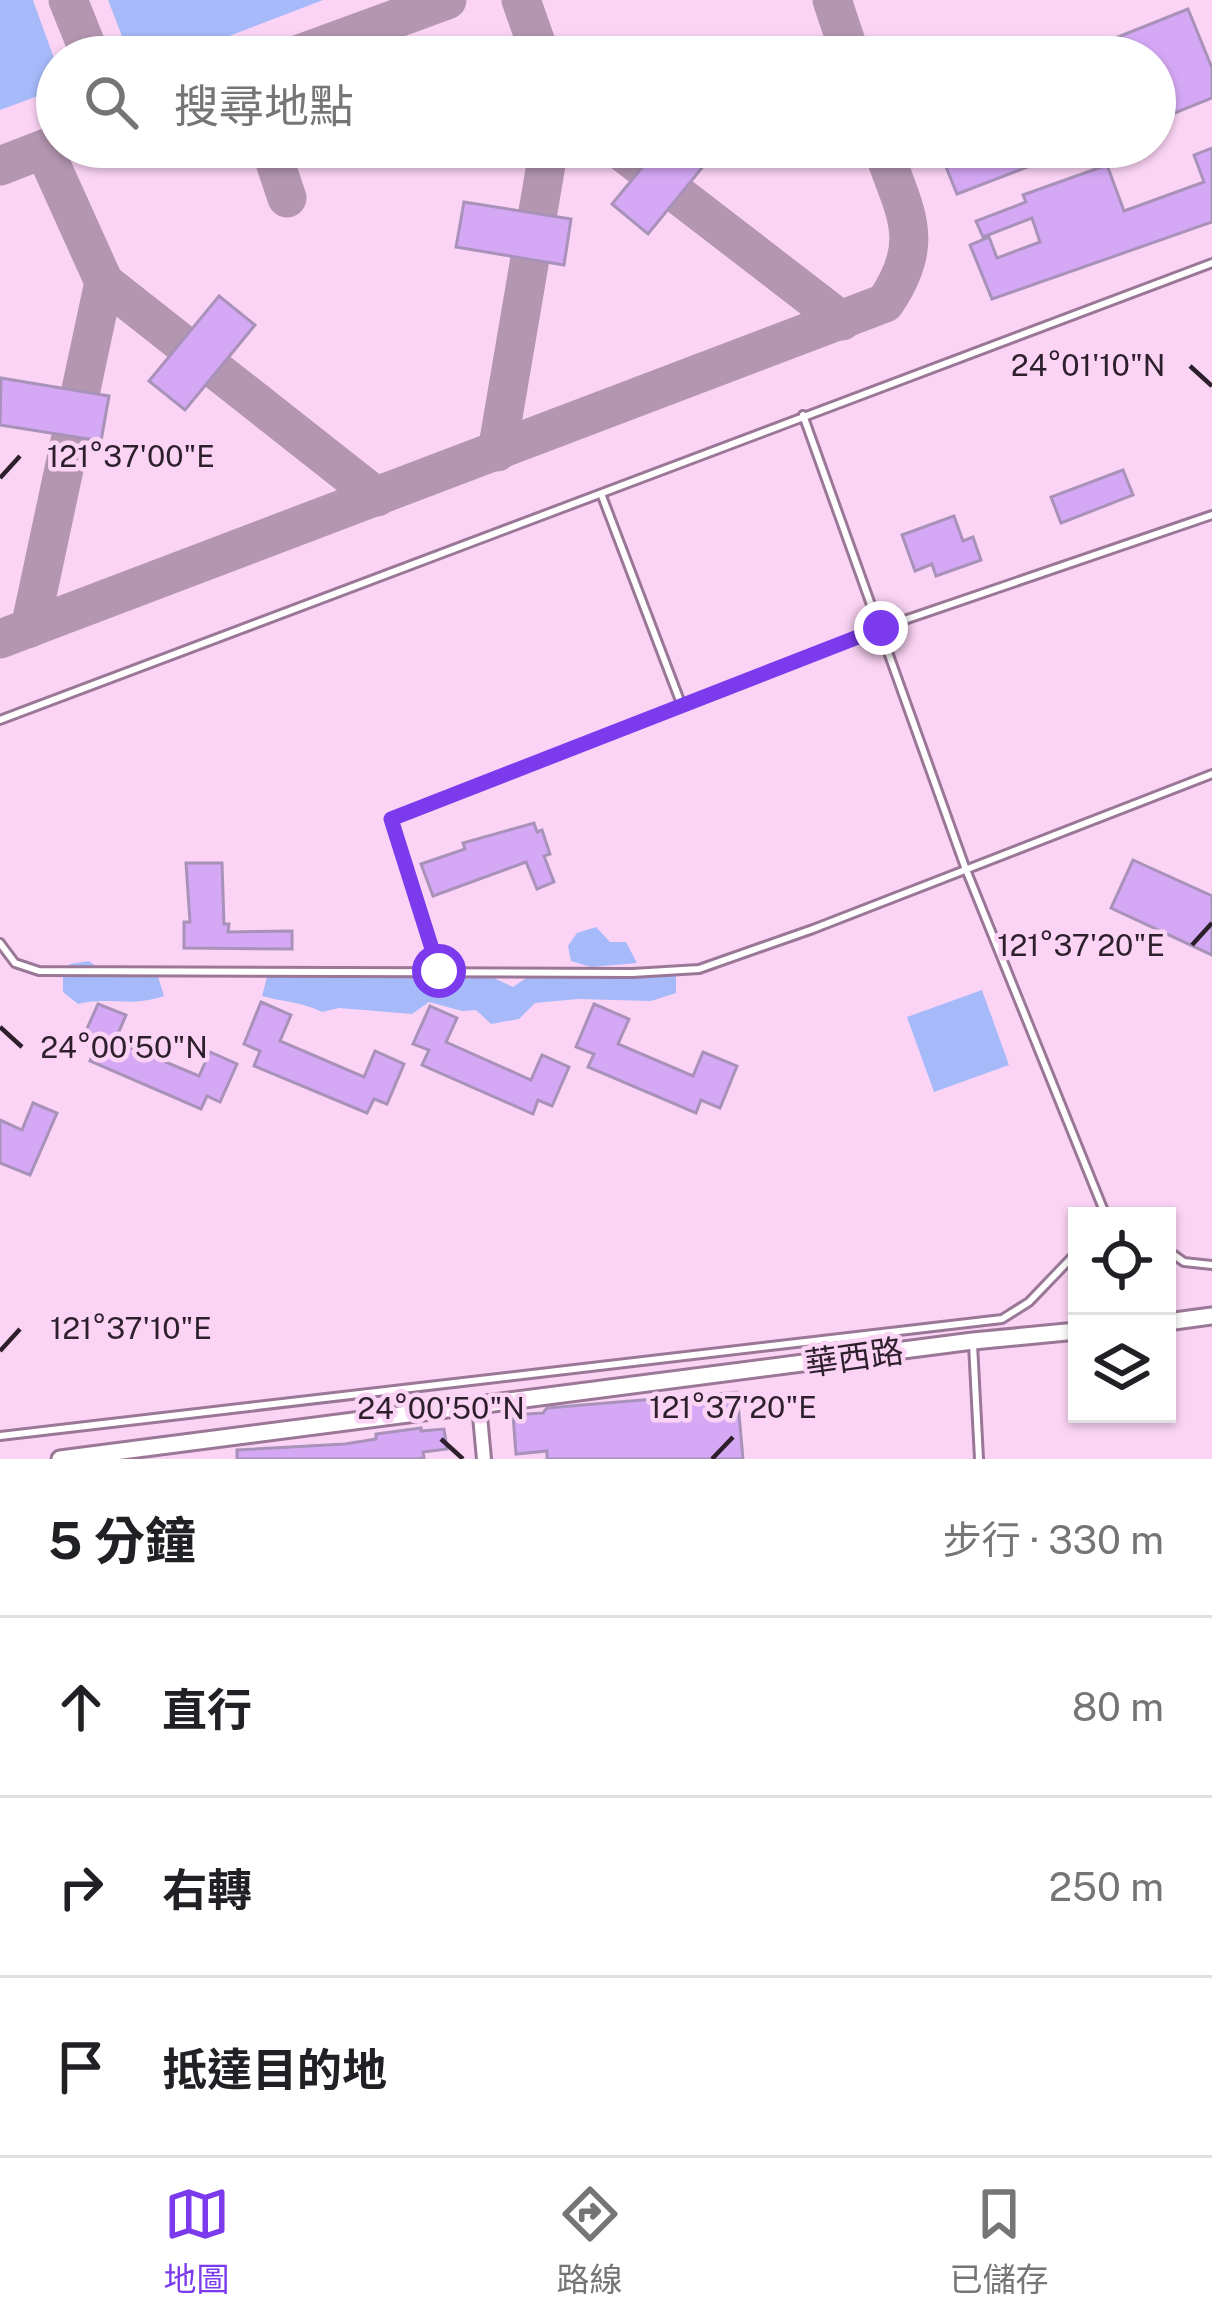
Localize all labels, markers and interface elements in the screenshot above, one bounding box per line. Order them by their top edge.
search box [36,36,1176,168]
icon: search [78,69,144,135]
text: 搜尋地點 [174,79,354,132]
text: 24°01'10"N [1011,347,1165,383]
text: 121°37'00"E [47,438,215,474]
route end [854,601,908,655]
text: 121°37'20"E [997,927,1165,963]
route start [412,944,466,998]
text: 24°00'50"N [40,1029,208,1065]
map controls [1068,1207,1176,1423]
button: locate [1068,1207,1176,1315]
text: 121°37'10"E [50,1310,212,1346]
button: layers [1068,1315,1176,1423]
street label: 華西路 [802,1331,906,1383]
text: 121°37'20"E [649,1389,817,1425]
text: 24°00'50"N [357,1390,525,1426]
text: 5 分鐘 [48,1511,196,1570]
text: 步行 · 330 m [943,1517,1164,1563]
icon: ahead [48,1674,114,1740]
text: 直行 [162,1683,252,1736]
text: 80 m [1072,1684,1164,1730]
icon: right [48,1854,114,1920]
text: 右轉 [162,1863,252,1916]
text: 250 m [1049,1864,1164,1910]
icon: arrive [48,2034,114,2100]
text: 抵達目的地 [162,2043,387,2096]
tab: 地圖 [164,2181,230,2301]
tab: 路線 [557,2181,623,2301]
tab: 已儲存 [950,2181,1049,2301]

